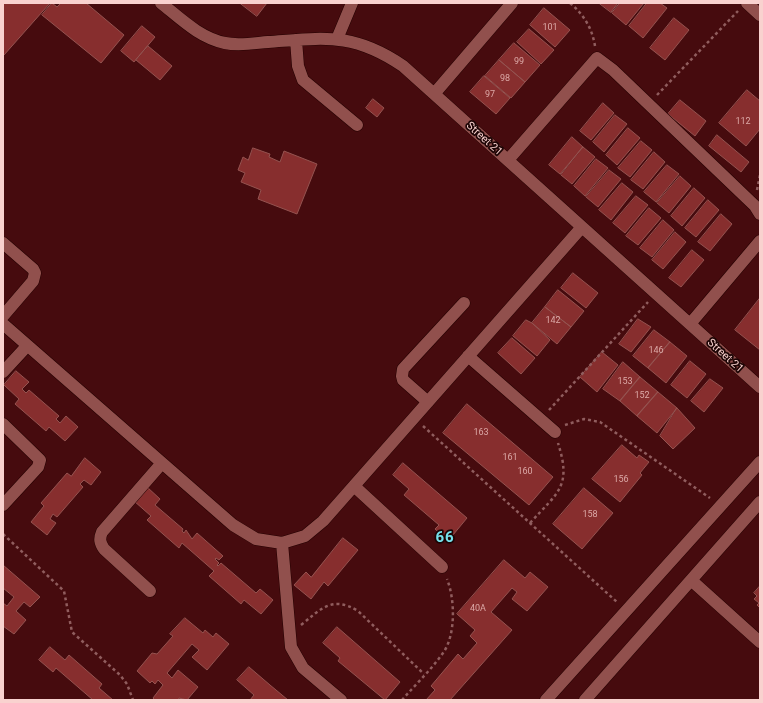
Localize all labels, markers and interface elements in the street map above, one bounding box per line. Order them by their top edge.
house number: 101 [542,23,558,33]
house number: 99 [514,57,524,67]
house number: 98 [500,74,510,84]
house number: 97 [485,90,495,100]
house number: 112 [735,117,751,127]
street label: Street 21 [463,119,505,159]
house number: 142 [545,316,561,326]
street label: Street 21 [704,336,746,376]
house number: 146 [648,346,664,356]
house number: 153 [617,377,633,387]
house number: 152 [634,391,650,401]
house number: 163 [473,428,489,438]
house number: 161 [502,453,518,463]
house number: 160 [517,467,533,477]
house number: 156 [613,475,629,485]
house number: 158 [582,510,598,520]
district label: 66 [435,529,455,547]
house number: 40A [470,604,486,614]

